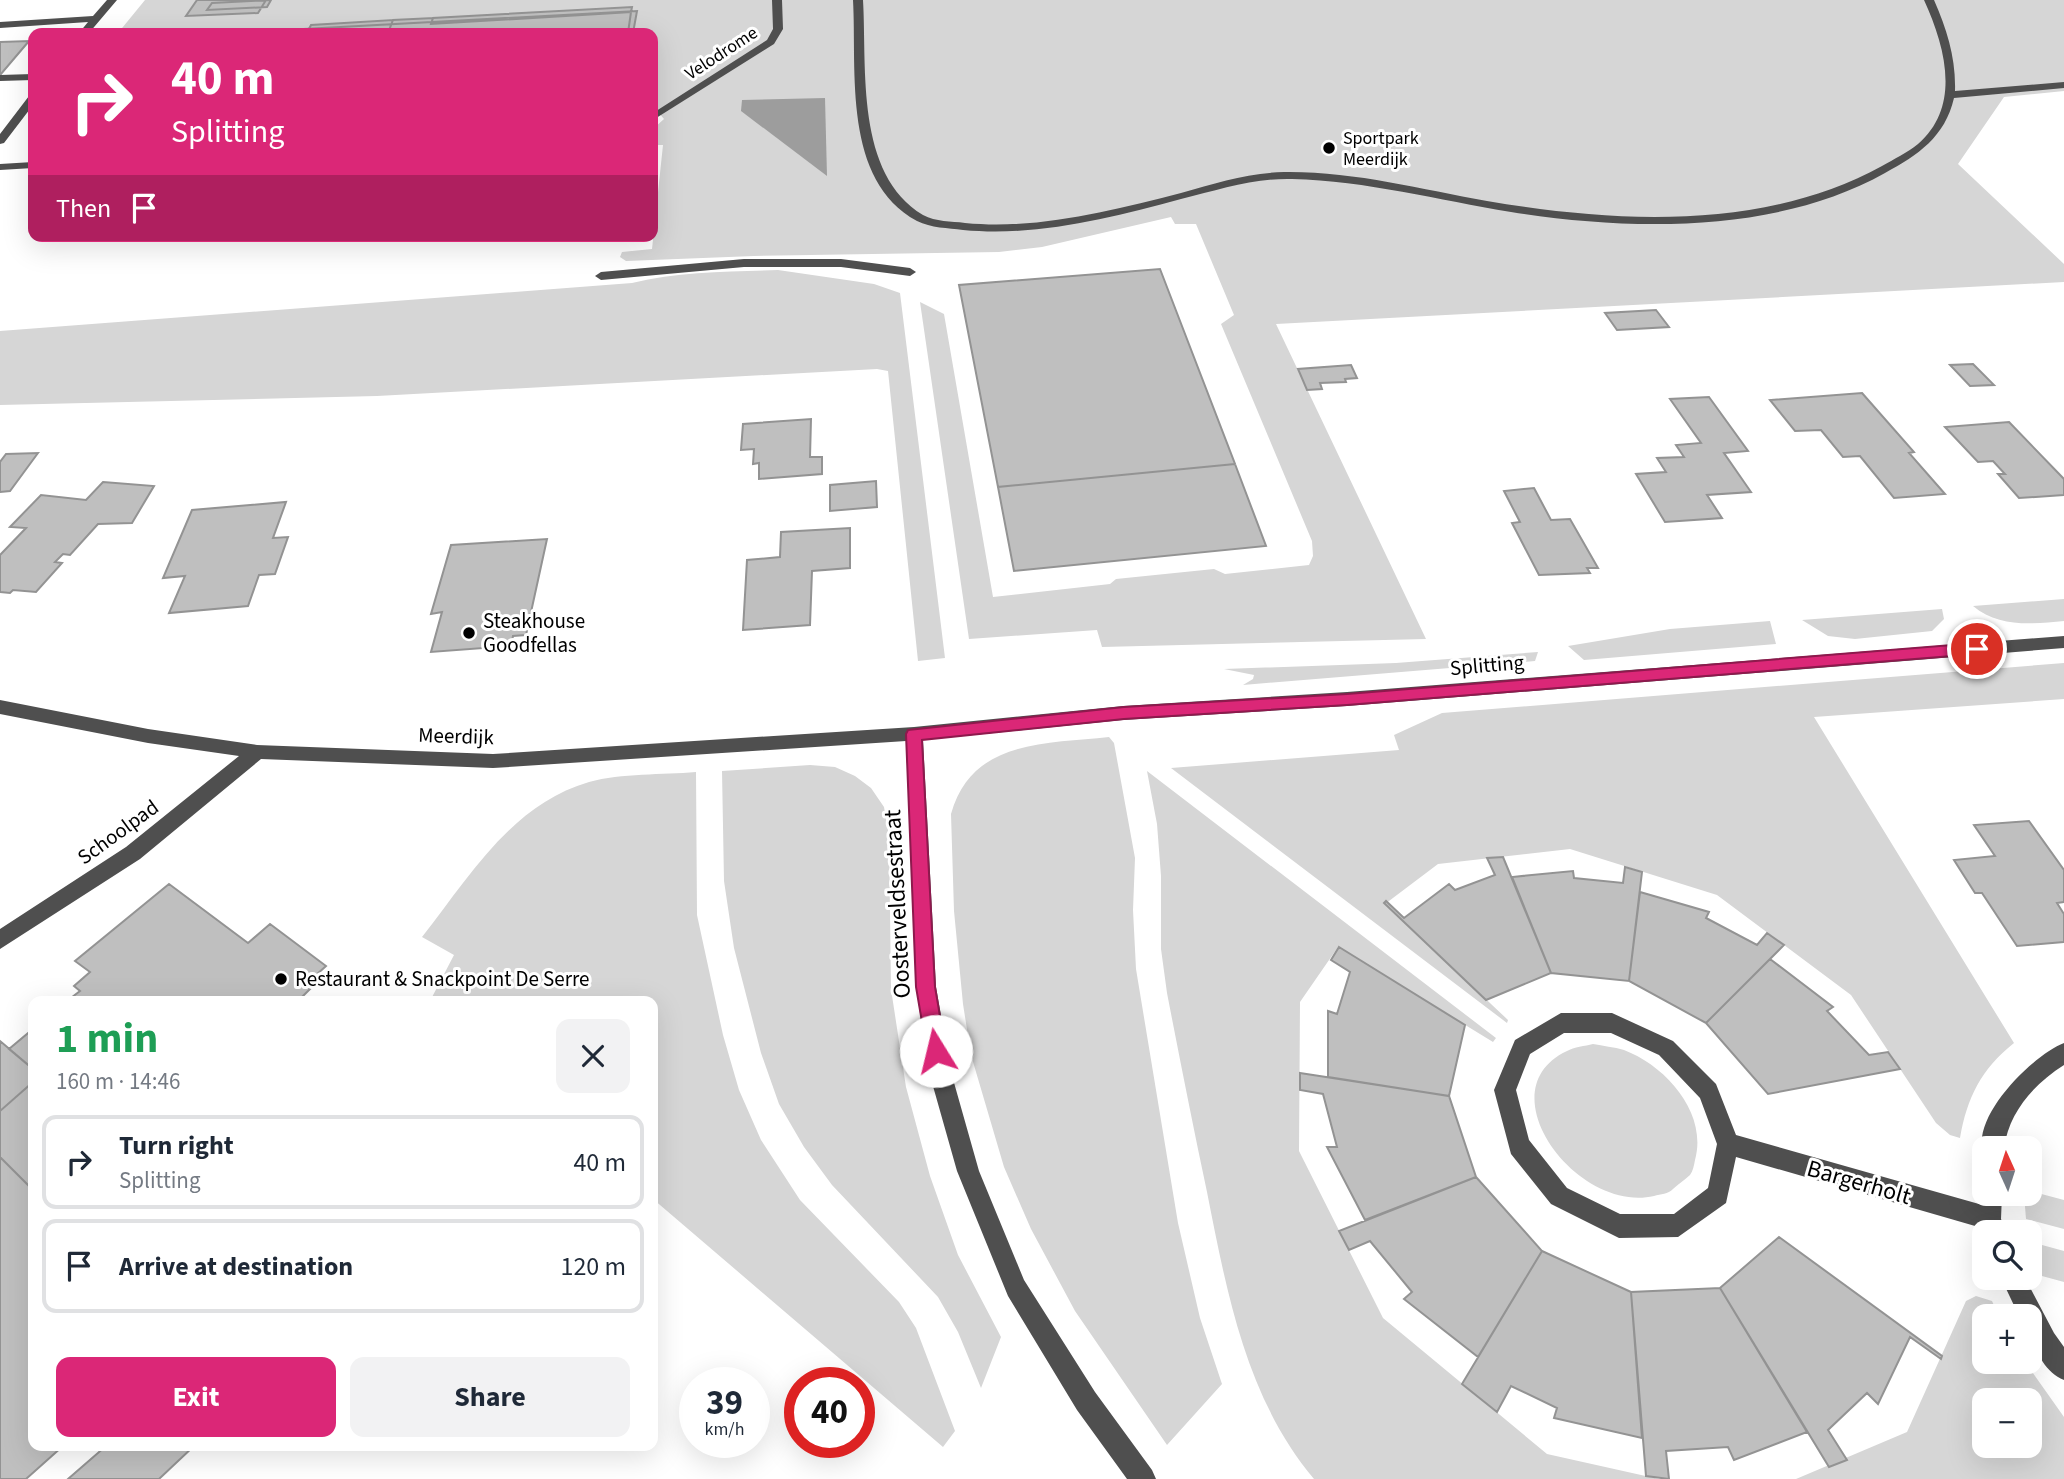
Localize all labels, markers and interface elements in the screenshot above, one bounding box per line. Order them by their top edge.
street label: Velodrome [680,21,762,86]
text: 40 m [171,44,275,114]
icon: right [56,56,147,147]
text: Splitting [171,109,284,155]
place label: Sportpark Meerdijk [1343,126,1419,172]
marker: Sportpark Meerdijk [1321,140,1337,156]
icon: arrive [125,189,163,227]
text: Then [56,190,111,227]
place label: Steakhouse Goodfellas [483,606,585,660]
pin [1947,619,2007,679]
marker: Steakhouse Goodfellas [461,625,477,641]
icon: arrive [1958,630,1996,668]
street label: Splitting [1449,647,1526,683]
street label: Meerdijk [418,720,495,752]
street label: Schoolpad [71,792,165,872]
street label: Oosterveldsestraat [875,809,920,999]
place label: Restaurant & Snackpoint De Serre [295,964,590,994]
marker: Restaurant & Snackpoint De Serre [273,971,289,987]
text: 1 min [56,1009,158,1069]
position arrow [899,1014,973,1088]
button: close [556,1019,630,1093]
text: 160 m · 14:46 [56,1065,180,1098]
text: Turn right [119,1127,234,1164]
north arrow [1972,1136,2042,1206]
map controls [1972,1136,2042,1458]
icon: right [60,1143,98,1181]
text: 40 m [573,1144,626,1181]
street label: Bargerholt [1803,1151,1915,1214]
text: Splitting [119,1164,201,1197]
button: search [1972,1220,2042,1290]
icon: arrive [60,1247,98,1285]
text: Arrive at destination [119,1248,353,1285]
text: 120 m [560,1248,626,1285]
button: + [1972,1304,2042,1374]
button: Exit [56,1357,336,1437]
button: Share [350,1357,630,1437]
speed limit sign: 40 [784,1367,875,1458]
text: 39 [706,1378,743,1428]
button: − [1972,1388,2042,1458]
text: km/h [705,1417,744,1442]

